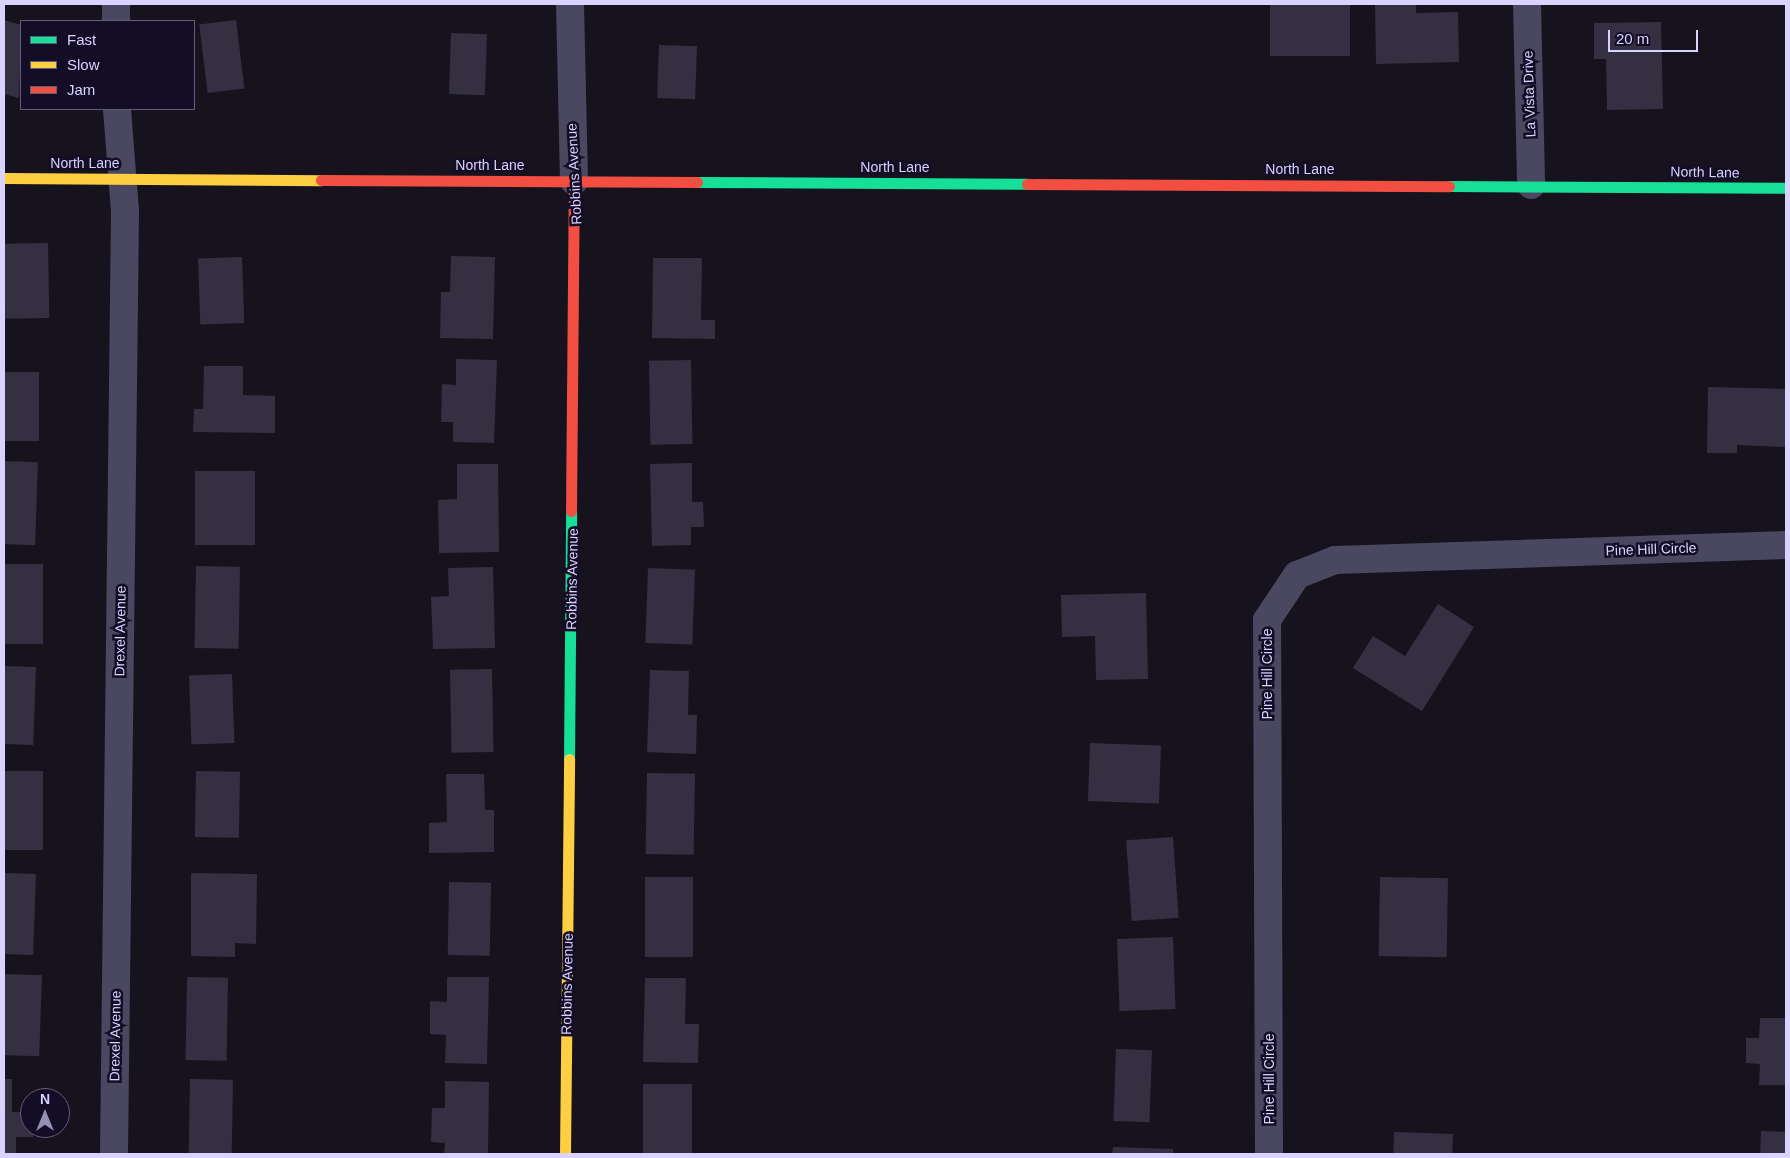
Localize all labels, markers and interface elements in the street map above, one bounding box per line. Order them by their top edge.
legend [20,20,195,110]
scale bar [1610,20,1700,52]
text: 20 m [1616,30,1649,47]
text: Fast [67,31,96,48]
street label: La Vista Drive [1519,50,1539,138]
text: Slow [67,56,100,73]
text: Jam [67,81,95,98]
street label: Robbins Avenue [563,122,585,226]
street label: North Lane [50,155,120,171]
street label: North Lane [455,157,525,173]
street label: North Lane [860,159,930,175]
street label: North Lane [1265,161,1335,177]
street label: North Lane [1670,163,1740,181]
street label: Robbins Avenue [563,528,581,630]
street label: Pine Hill Circle [1605,539,1697,559]
street label: Drexel Avenue [111,585,129,677]
street label: Pine Hill Circle [1259,628,1275,720]
street label: Robbins Avenue [558,933,576,1035]
street label: Drexel Avenue [106,990,124,1082]
street label: Pine Hill Circle [1261,1033,1277,1125]
north arrow [20,1088,70,1138]
text: N [40,1091,50,1107]

